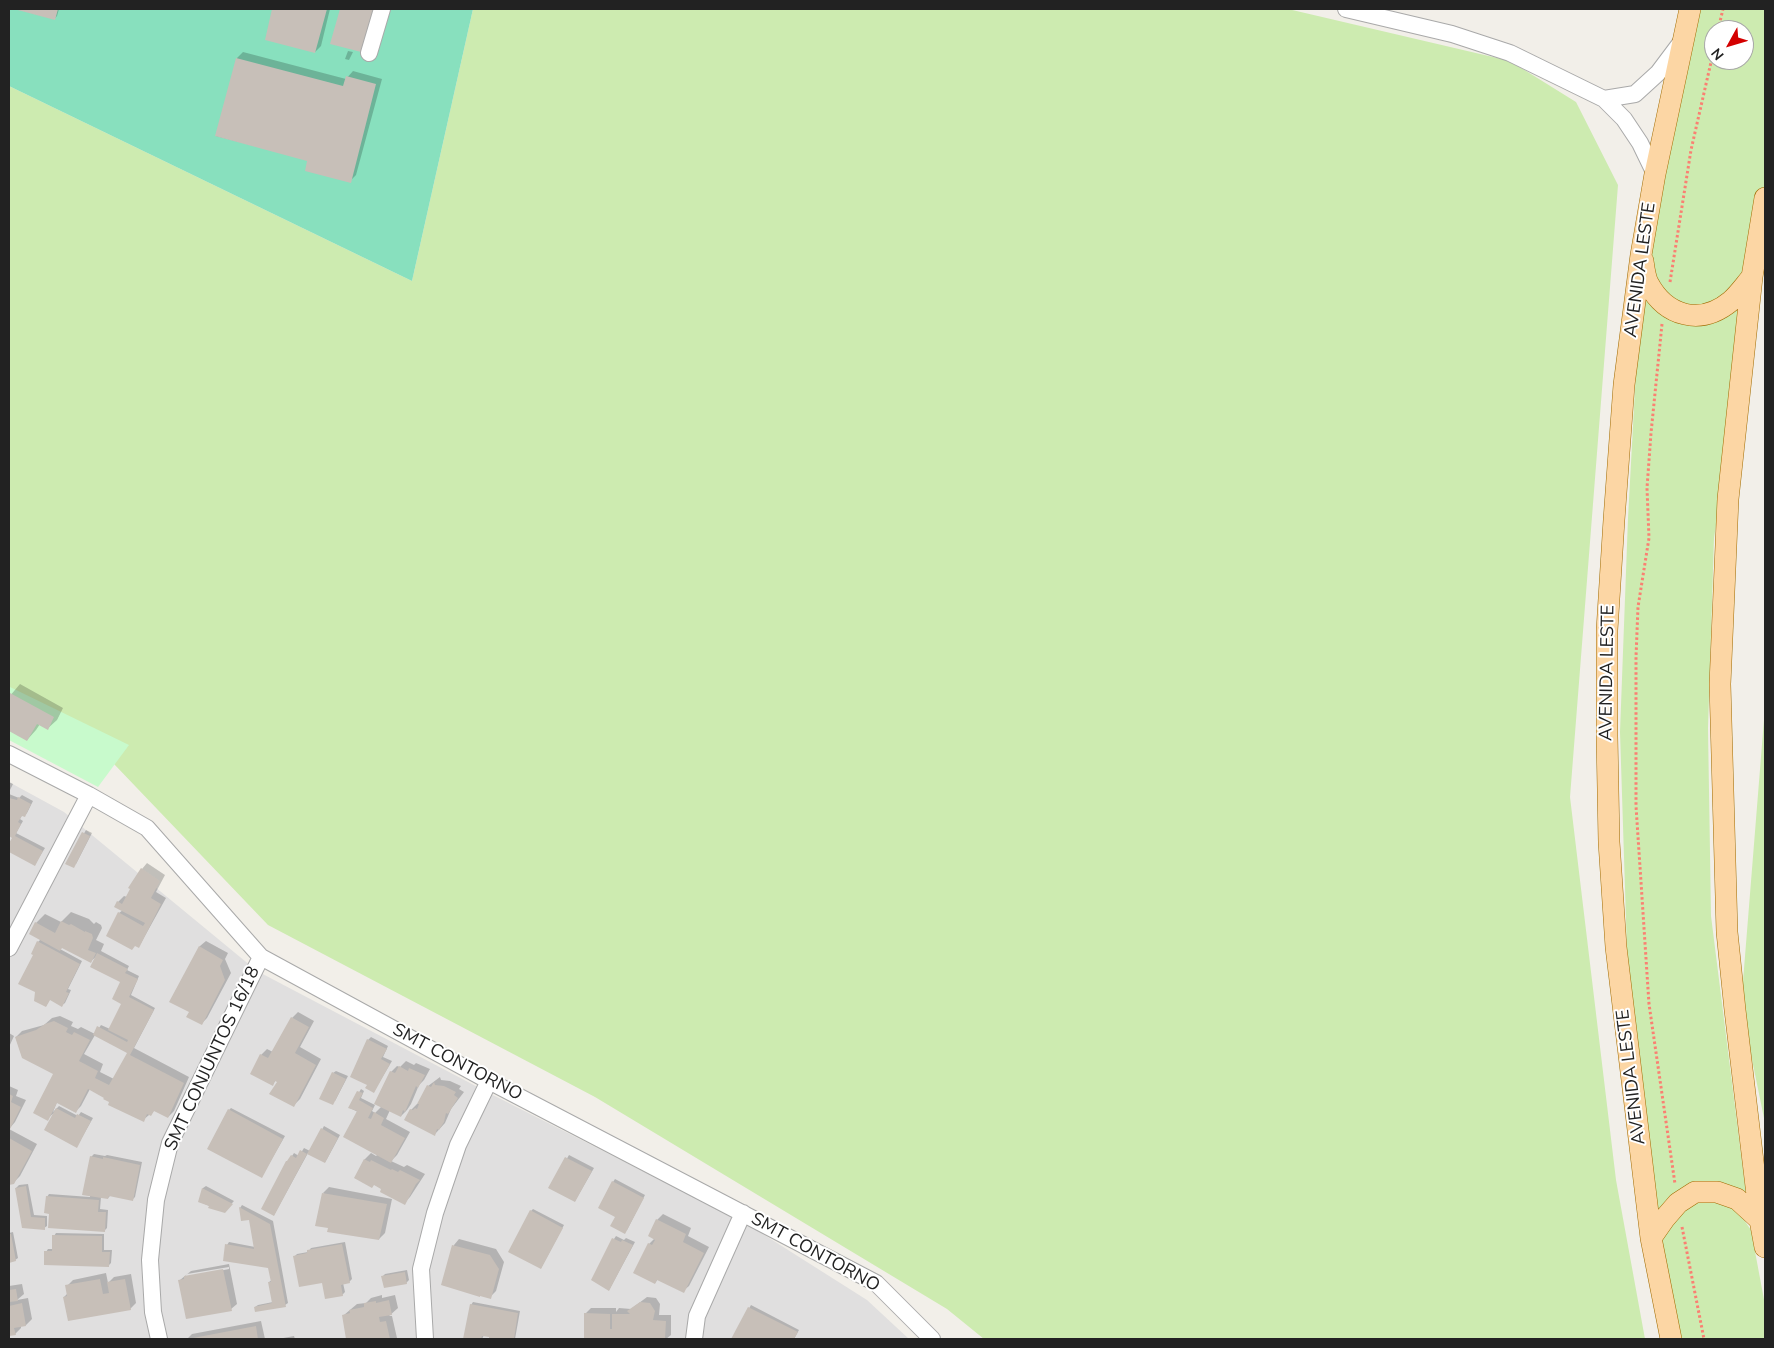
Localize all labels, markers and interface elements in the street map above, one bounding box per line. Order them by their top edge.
north arrow [1704,20,1754,70]
text: N [1707,44,1728,64]
street label: AVENIDA LESTE [1621,201,1661,339]
street label: AVENIDA LESTE [1596,605,1620,741]
street label: SMT CONJUNTOS 16/18 [161,963,265,1155]
street label: AVENIDA LESTE [1613,1008,1651,1146]
street label: SMT CONTORNO [388,1020,526,1106]
street label: SMT CONTORNO [747,1209,883,1297]

